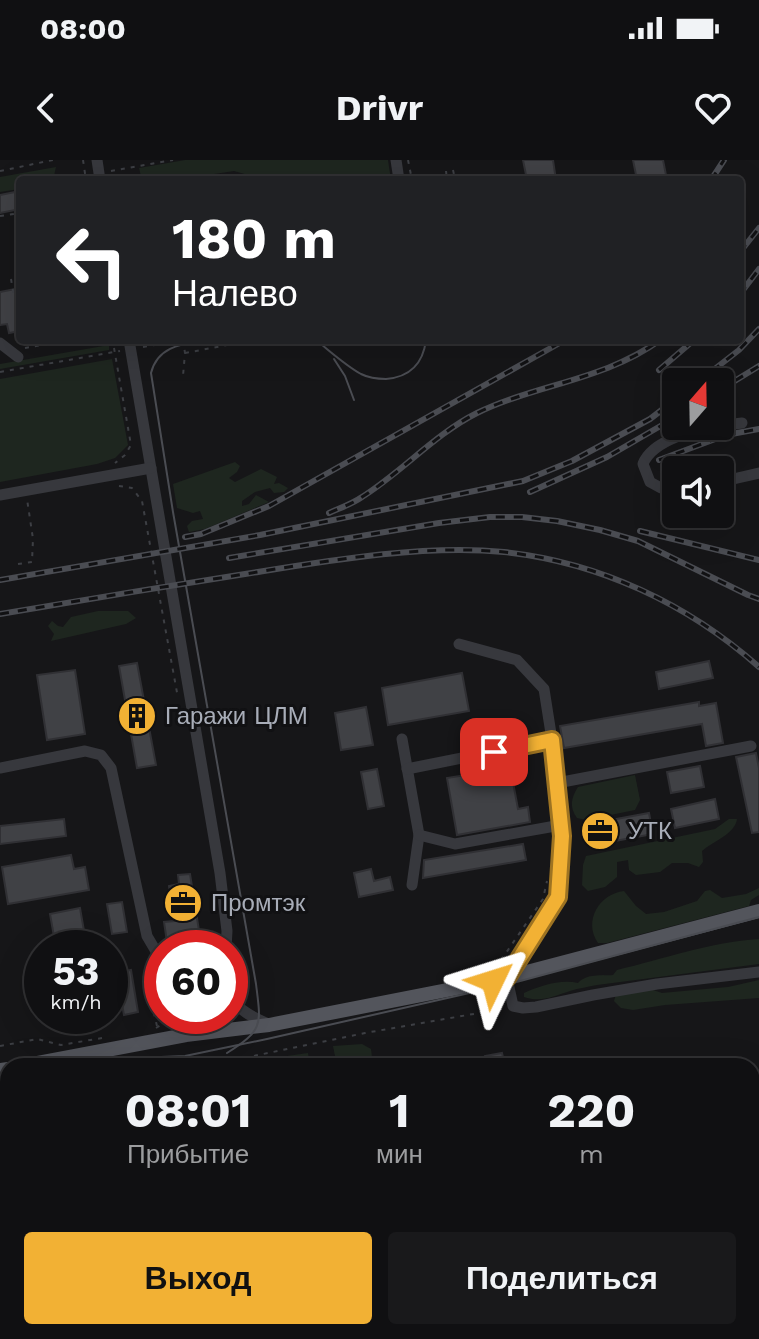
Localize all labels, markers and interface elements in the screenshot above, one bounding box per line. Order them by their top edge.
text: 08:00 [40,11,126,46]
icon: back [24,86,68,130]
icon: heart [691,86,735,130]
text: Drivr [336,87,423,129]
text: 180 m [172,206,336,272]
icon: left [40,208,144,312]
text: Налево [172,273,298,315]
north arrow [662,368,734,440]
map controls [662,368,734,528]
button: sound [662,456,734,528]
building icon: Гаражи ЦЛМ [116,695,158,737]
place label: Гаражи ЦЛМ [165,702,308,730]
pin [460,718,528,786]
icon: arrive [472,730,516,774]
office icon: УТК [579,810,621,852]
place label: УТК [628,817,672,845]
office icon: Промтэк [162,882,204,924]
place label: Промтэк [211,889,306,917]
speed limit sign: 60 [144,930,248,1034]
position arrow [451,939,535,1023]
text: 53 [52,948,100,995]
text: km/h [50,990,102,1014]
text: 08:01 [124,1082,252,1139]
text: 1 [389,1082,410,1139]
text: 220 [547,1082,635,1139]
text: Прибытие [127,1139,249,1169]
text: мин [376,1139,423,1169]
text: m [579,1139,604,1169]
button: Выход [24,1232,372,1324]
button: Поделиться [388,1232,736,1324]

